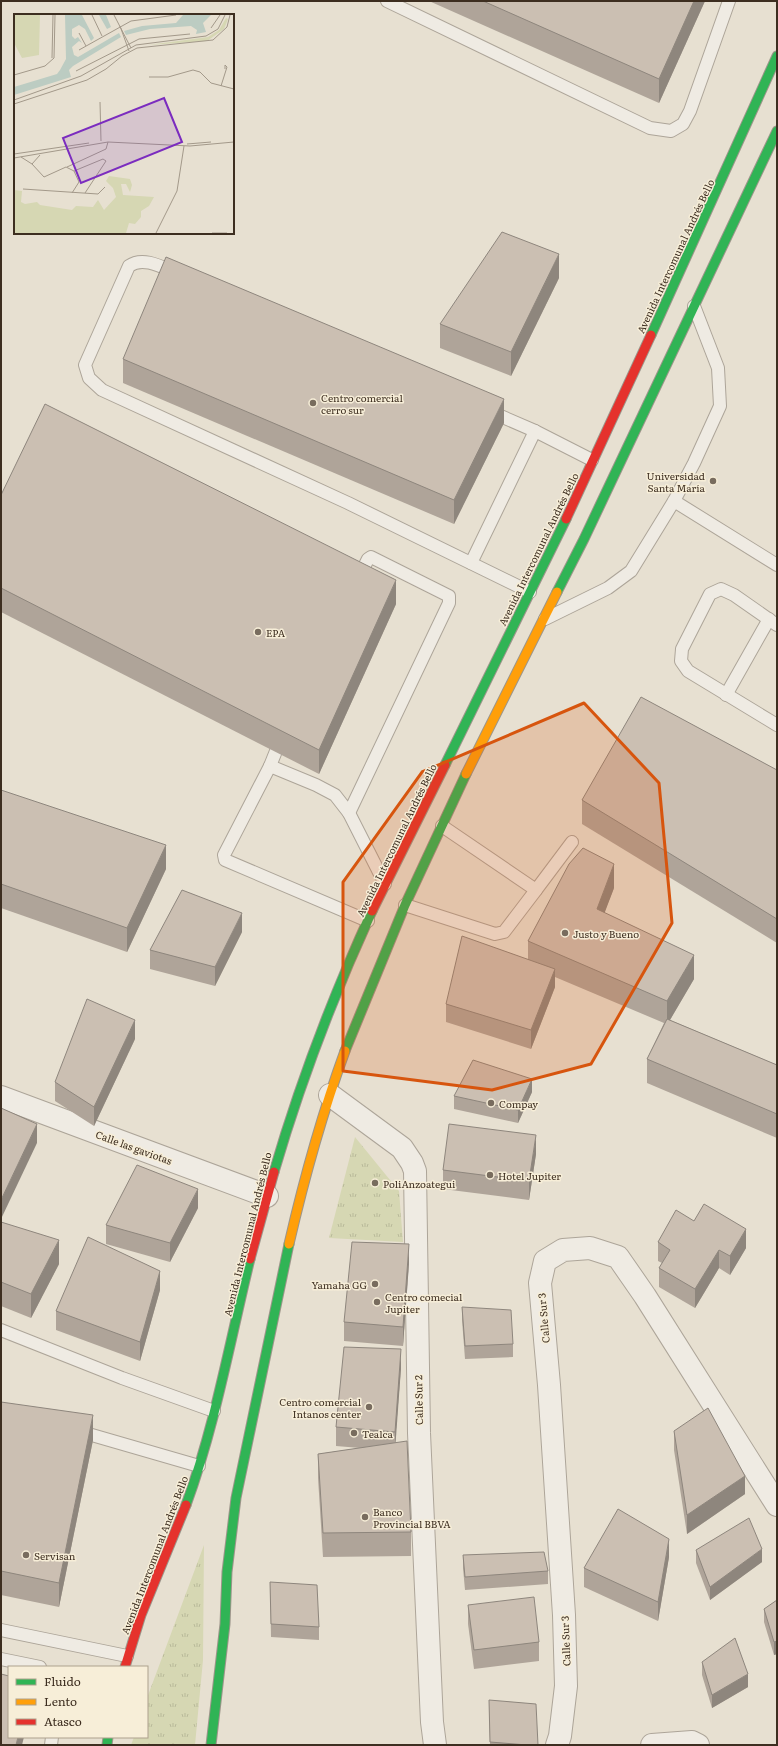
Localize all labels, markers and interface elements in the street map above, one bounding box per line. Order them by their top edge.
inset map [14,14,234,234]
street label: Avenida Intercomunal Andrés Bello [633,176,718,336]
place label: Centro comercial cerro sur [321,390,403,417]
marker: Centro comercial cerro sur [308,398,318,408]
place label: Universidad Santa María [647,468,706,495]
street label: Avenida Intercomunal Andrés Bello [494,470,582,628]
marker: Universidad Santa María [708,476,718,486]
place label: EPA [266,625,286,640]
marker: EPA [253,627,263,637]
street label: Avenida Intercomunal Andrés Bello [352,761,440,919]
place label: Justo y Bueno [573,926,639,941]
marker: Justo y Bueno [560,928,570,938]
place label: Compay [499,1096,538,1111]
marker: Compay [486,1098,496,1108]
street label: Calle las gaviotas [94,1126,175,1168]
street label: Avenida Intercomunal Andrés Bello [219,1150,275,1318]
place label: Hotel Jupiter [498,1168,561,1183]
marker: Hotel Jupiter [485,1170,495,1180]
place label: PoliAnzoategui [383,1176,456,1191]
marker: PoliAnzoategui [370,1178,380,1188]
place label: Yamaha GG [311,1277,367,1292]
marker: Yamaha GG [370,1279,380,1289]
place label: Centro comecial Jupiter [385,1289,463,1316]
street label: Calle Sur 3 [533,1292,553,1344]
marker: Centro comecial Jupiter [372,1297,382,1307]
street label: Calle Sur 2 [410,1375,426,1425]
place label: Centro comercial Intanos center [279,1394,362,1421]
marker: Centro comercial Intanos center [364,1402,374,1412]
place label: Tealca [362,1426,393,1441]
marker: Tealca [349,1428,359,1438]
street label: Avenida Intercomunal Andrés Bello [117,1473,191,1636]
place label: Banco Provincial BBVA [373,1504,451,1531]
marker: Banco Provincial BBVA [360,1512,370,1522]
place label: Servisan [34,1548,76,1563]
marker: Servisan [21,1550,31,1560]
street label: Calle Sur 3 [557,1616,573,1666]
legend [8,1666,148,1738]
text: Fluido [44,1672,81,1690]
text: Lento [44,1692,77,1710]
text: Atasco [44,1712,82,1730]

